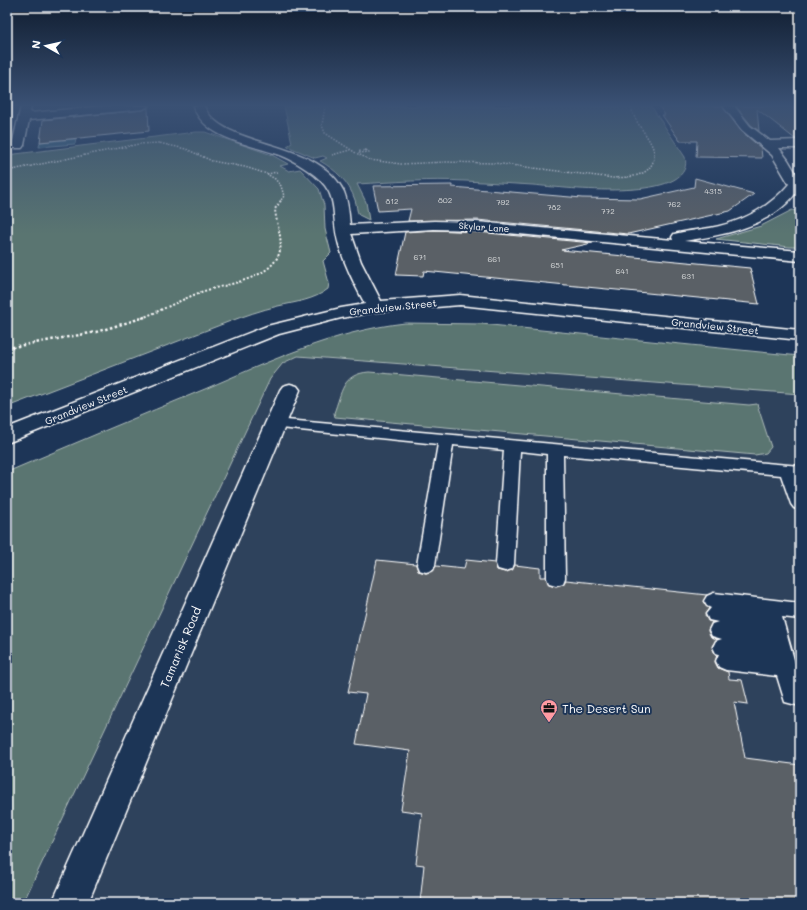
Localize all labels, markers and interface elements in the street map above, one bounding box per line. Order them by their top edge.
north arrow [26,26,66,66]
text: N [28,39,44,50]
house number: 4315 [704,186,722,196]
house number: 802 [438,195,452,205]
house number: 812 [386,196,398,206]
house number: 792 [496,197,510,207]
house number: 762 [667,199,681,209]
house number: 782 [547,202,561,212]
house number: 772 [601,206,615,216]
street label: Skylar Lane [458,220,510,234]
house number: 671 [414,252,426,262]
house number: 661 [487,254,501,264]
house number: 651 [550,260,564,270]
house number: 641 [615,266,629,276]
house number: 631 [681,271,695,281]
street label: Grandview Street [349,295,437,319]
street label: Grandview Street [671,314,759,338]
street label: Grandview Street [43,382,129,428]
street label: Tamarisk Road [156,604,204,690]
office icon: The Desert Sun [539,698,559,723]
place label: The Desert Sun [562,700,651,716]

